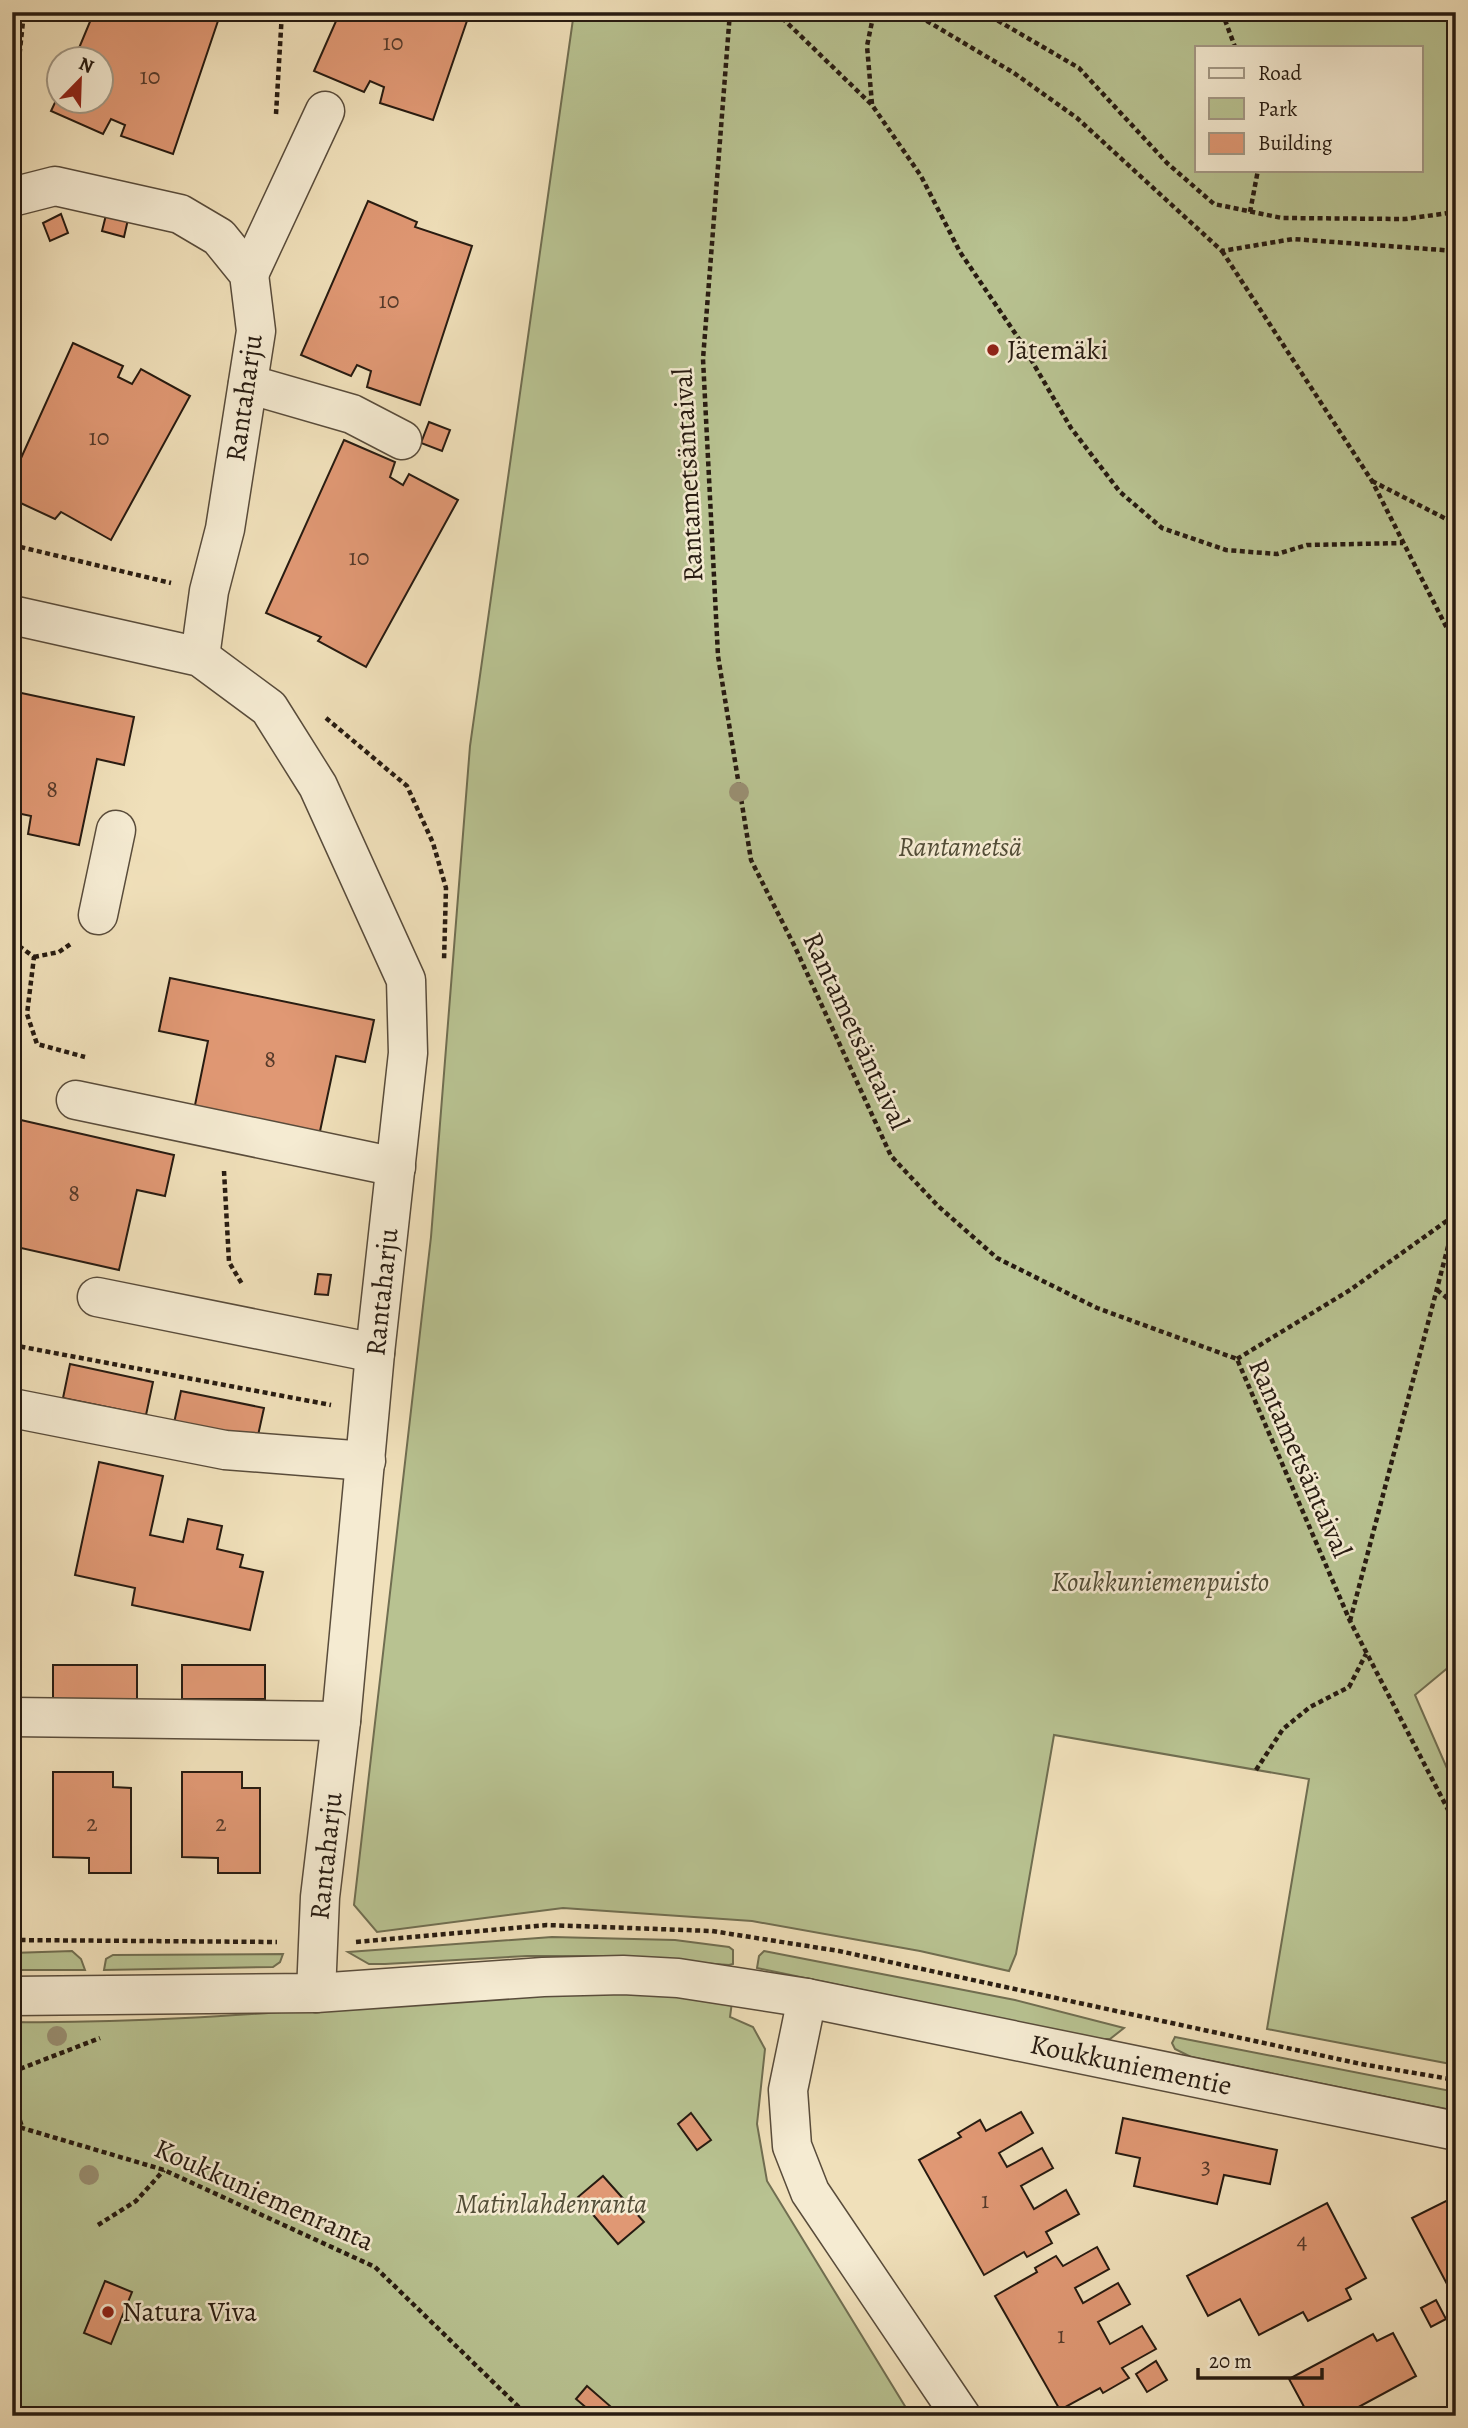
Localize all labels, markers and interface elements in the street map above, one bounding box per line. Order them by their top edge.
house number: 10 [383,26,404,58]
north arrow [46,46,116,116]
legend [1195,46,1422,172]
text: N [75,51,98,80]
text: Road [1258,59,1302,87]
house number: 10 [140,60,161,92]
text: Park [1258,95,1298,123]
text: Building [1258,129,1333,157]
house number: 10 [379,284,400,316]
street label: Rantaharju [216,331,272,464]
place label: Jätemäki [1007,331,1108,369]
marker: Jätemäki [985,342,1001,358]
street label: Rantametsäntaival [663,367,713,583]
house number: 10 [89,421,110,453]
house number: 10 [349,541,370,573]
house number: 8 [46,773,58,805]
park label: Rantametsä [898,828,1022,866]
street label: Rantametsäntaival [794,926,919,1136]
house number: 8 [264,1043,276,1075]
house number: 8 [68,1177,80,1209]
street label: Rantaharju [356,1225,408,1358]
street label: Rantametsäntaival [1239,1353,1361,1564]
park label: Koukkuniemenpuisto [1051,1563,1269,1601]
street label: Rantaharju [300,1789,352,1922]
house number: 2 [86,1807,98,1839]
house number: 2 [215,1807,227,1839]
street label: Koukkuniementie [1027,2025,1235,2105]
street label: Koukkuniemenranta [148,2129,380,2261]
house number: 3 [1201,2150,1211,2182]
house number: 1 [981,2184,989,2216]
park label: Matinlahdenranta [455,2185,647,2223]
house number: 4 [1297,2224,1308,2256]
place label: Natura Viva [122,2293,257,2331]
marker: Natura Viva [100,2304,116,2320]
house number: 1 [1057,2319,1065,2351]
scale bar [1198,2337,1323,2381]
text: 20 m [1209,2347,1252,2375]

